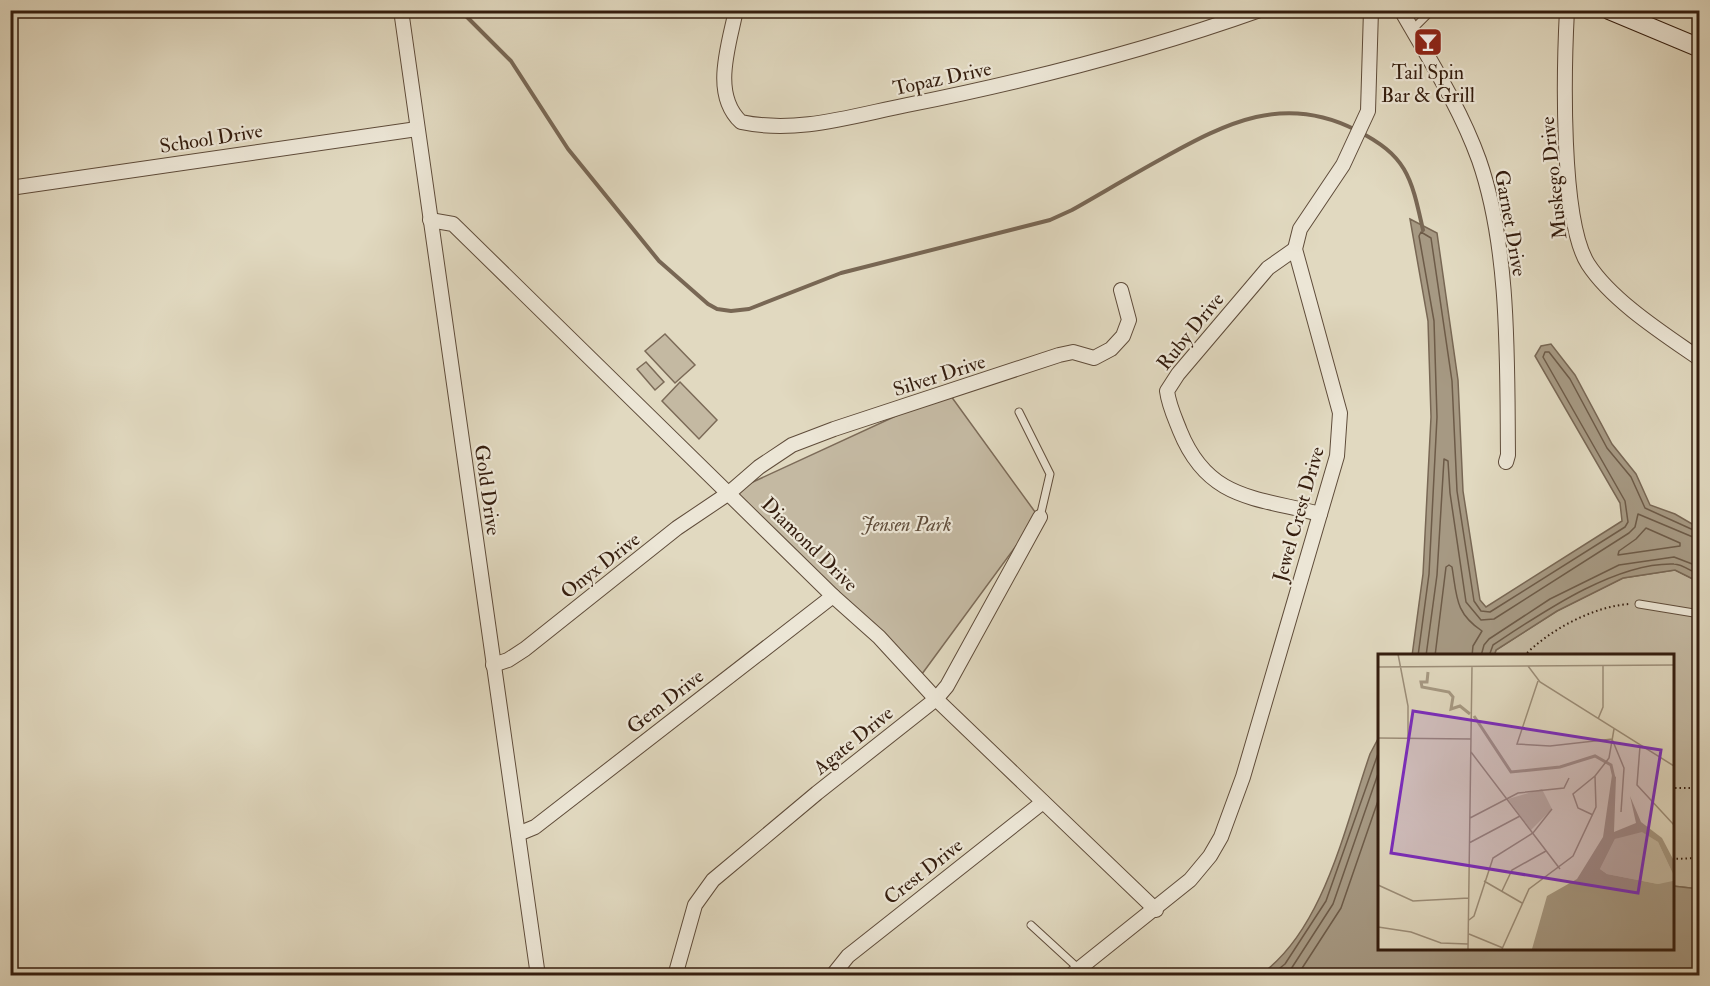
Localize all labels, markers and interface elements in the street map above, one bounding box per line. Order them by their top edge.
bar icon: Tail Spin Bar & Grill [1412,26,1444,58]
street label: Topaz Drive [891,56,994,102]
place label: Tail Spin Bar & Grill [1381,60,1475,108]
street label: Muskego Drive [1535,115,1572,241]
street label: School Drive [158,118,264,159]
street label: Garnet Drive [1489,168,1532,278]
street label: Ruby Drive [1151,287,1229,375]
street label: Silver Drive [890,349,989,402]
street label: Gold Drive [469,443,506,537]
street label: Jewel Crest Drive [1267,444,1330,586]
street label: Diamond Drive [756,492,863,597]
park label: Jensen Park [860,512,952,537]
street label: Onyx Drive [556,527,645,604]
inset map [1378,654,1674,950]
street label: Gem Drive [622,664,709,739]
street label: Agate Drive [808,701,898,781]
street label: Crest Drive [879,833,968,910]

